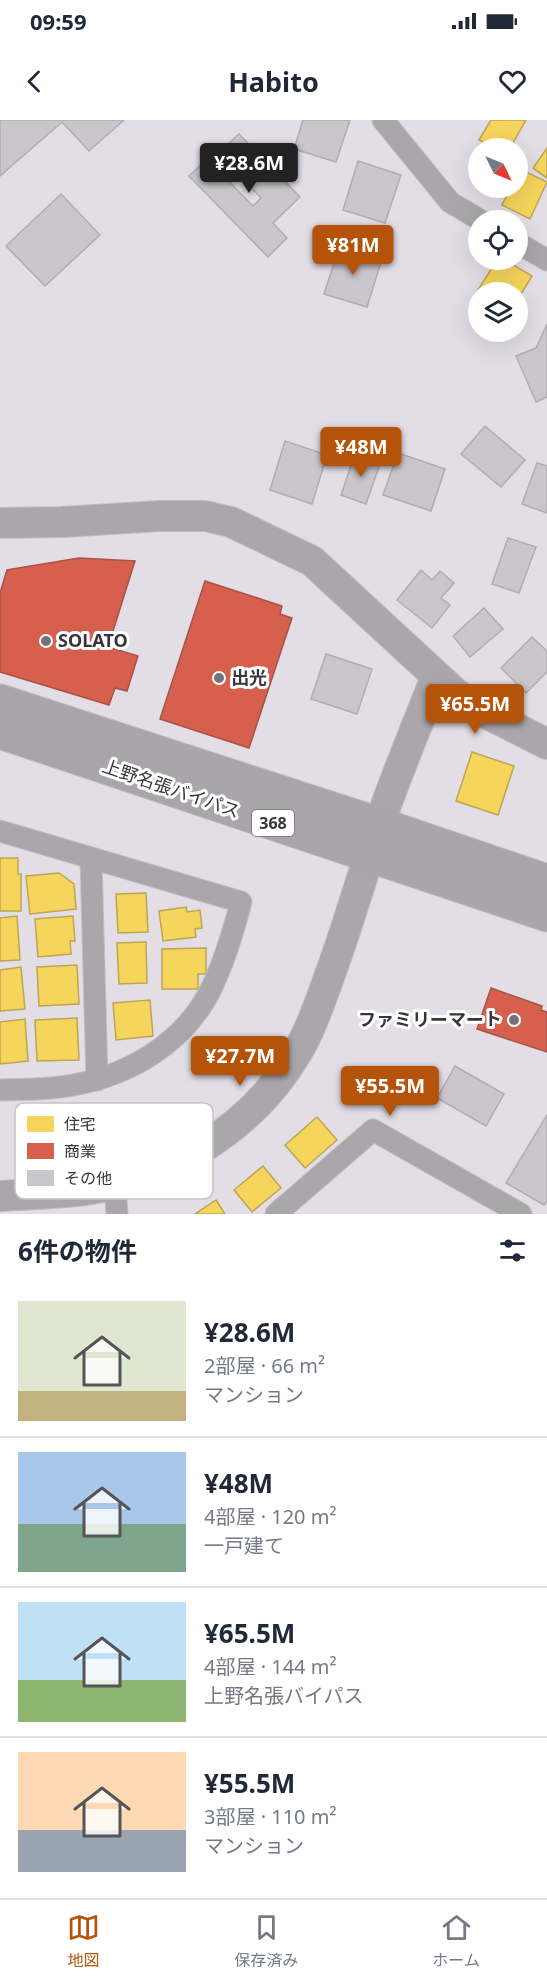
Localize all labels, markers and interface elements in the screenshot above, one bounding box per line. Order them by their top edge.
text: 09:59 [30,6,87,36]
text: Habito [228,63,319,100]
icon: back [18,65,51,98]
icon: heart [496,65,529,98]
north arrow [468,138,528,198]
map controls [468,138,528,342]
pin: ¥28.6M [200,143,298,194]
text: ¥28.6M [214,149,284,176]
button: locate [468,210,528,270]
pin: ¥81M [317,225,389,276]
text: ¥81M [326,231,380,258]
button: layers [468,282,528,342]
pin: ¥48M [325,427,397,478]
text: ¥48M [334,433,388,460]
place label: SOLATO [58,628,128,652]
marker: SOLATO [39,634,53,648]
place label: 出光 [231,665,267,689]
marker: 出光 [212,671,226,685]
pin: ¥65.5M [426,684,524,735]
text: ¥65.5M [440,690,510,717]
street label: 上野名張バイパス [100,753,243,823]
road number: 368 [252,810,294,836]
place label: ファミリーマート [358,1007,502,1031]
marker: ファミリーマート [507,1013,521,1027]
pin: ¥27.7M [191,1036,289,1087]
text: ¥27.7M [205,1042,275,1069]
pin: ¥55.5M [341,1066,439,1117]
text: ¥55.5M [355,1072,425,1099]
legend [15,1103,213,1199]
text: 住宅 [64,1113,96,1135]
text: 商業 [64,1140,96,1162]
text: その他 [64,1167,112,1189]
text: 6件の物件 [18,1233,137,1269]
icon: filters [496,1234,529,1267]
text: ¥28.6M [204,1314,295,1350]
icon: home [66,1325,138,1397]
text: 2部屋 · 66 m² [204,1352,325,1379]
text: マンション [204,1381,304,1408]
text: ¥48M [204,1465,273,1501]
icon: home [66,1476,138,1548]
text: 4部屋 · 120 m² [204,1503,336,1530]
text: 一戸建て [204,1532,284,1559]
text: ¥65.5M [204,1615,295,1651]
icon: home [66,1626,138,1698]
text: 4部屋 · 144 m² [204,1653,336,1680]
text: 上野名張バイパス [204,1682,364,1709]
text: ¥55.5M [204,1765,295,1801]
icon: home [66,1776,138,1848]
text: 3部屋 · 110 m² [204,1803,336,1830]
text: マンション [204,1832,304,1859]
tab: 地図 [67,1911,100,1971]
tab: 保存済み [234,1911,298,1971]
tab: ホーム [432,1911,480,1971]

